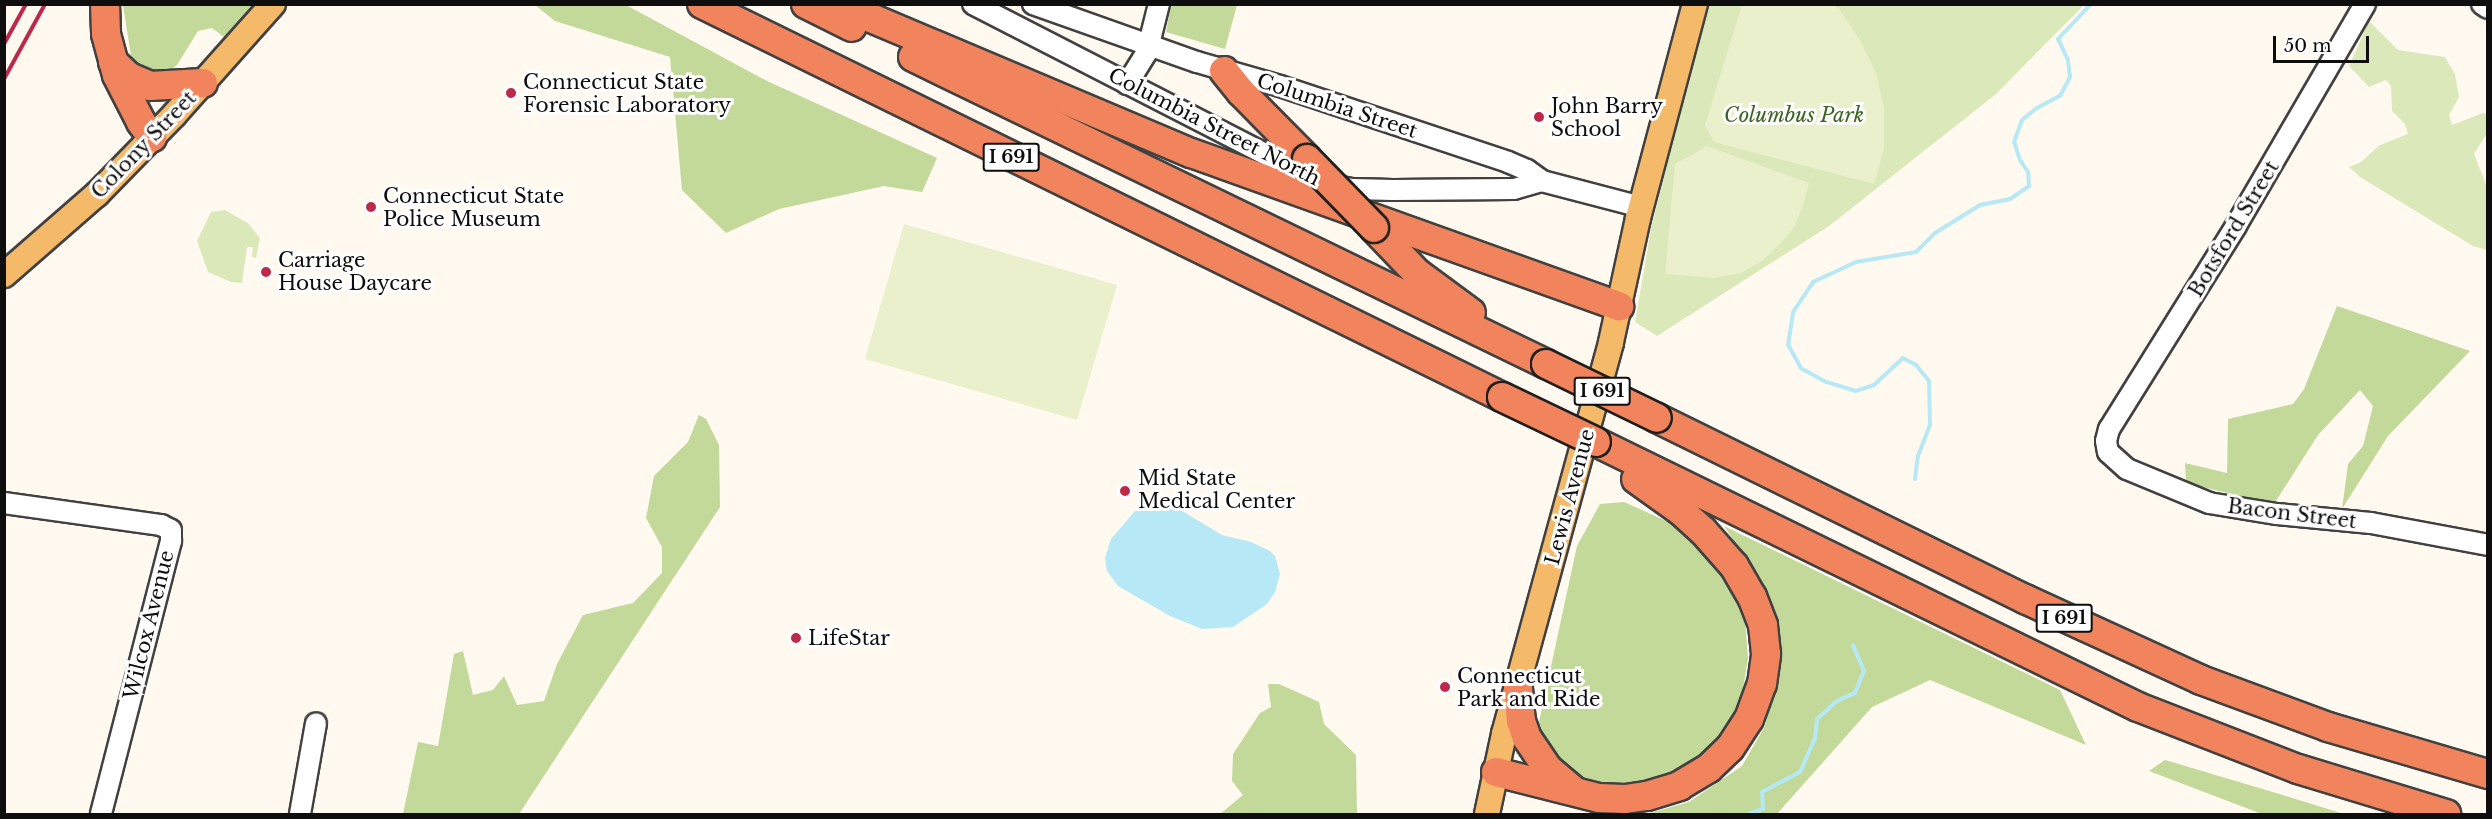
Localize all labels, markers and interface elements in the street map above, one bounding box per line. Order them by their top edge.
scale bar [2276,24,2372,62]
text: 50 m [2284,35,2332,57]
street label: Columbia Street North [1104,63,1324,191]
street label: Columbia Street [1254,69,1420,143]
place label: Connecticut State Forensic Laboratory [523,70,731,117]
street label: Colony Street [86,86,202,204]
marker: Connecticut State Forensic Laboratory [504,86,518,100]
place label: John Barry School [1551,94,1663,141]
park label: Columbus Park [1724,103,1864,127]
marker: John Barry School [1532,110,1546,124]
road number: I 691 [982,142,1040,172]
street label: Botsford Street [2184,156,2284,302]
place label: Connecticut State Police Museum [383,184,564,231]
marker: Connecticut State Police Museum [364,200,378,214]
place label: Carriage House Daycare [278,248,432,295]
marker: Carriage House Daycare [259,265,273,279]
road number: I 691 [1574,376,1630,406]
street label: Lewis Avenue [1540,426,1600,568]
place label: Mid State Medical Center [1138,467,1295,514]
marker: Mid State Medical Center [1116,482,1134,500]
street label: Bacon Street [2226,494,2358,534]
street label: Wilcox Avenue [119,547,179,703]
road number: I 691 [2036,603,2092,633]
place label: LifeStar [808,626,890,650]
marker: LifeStar [789,631,803,645]
place label: Connecticut Park and Ride [1457,664,1601,711]
marker: Connecticut Park and Ride [1438,680,1452,694]

